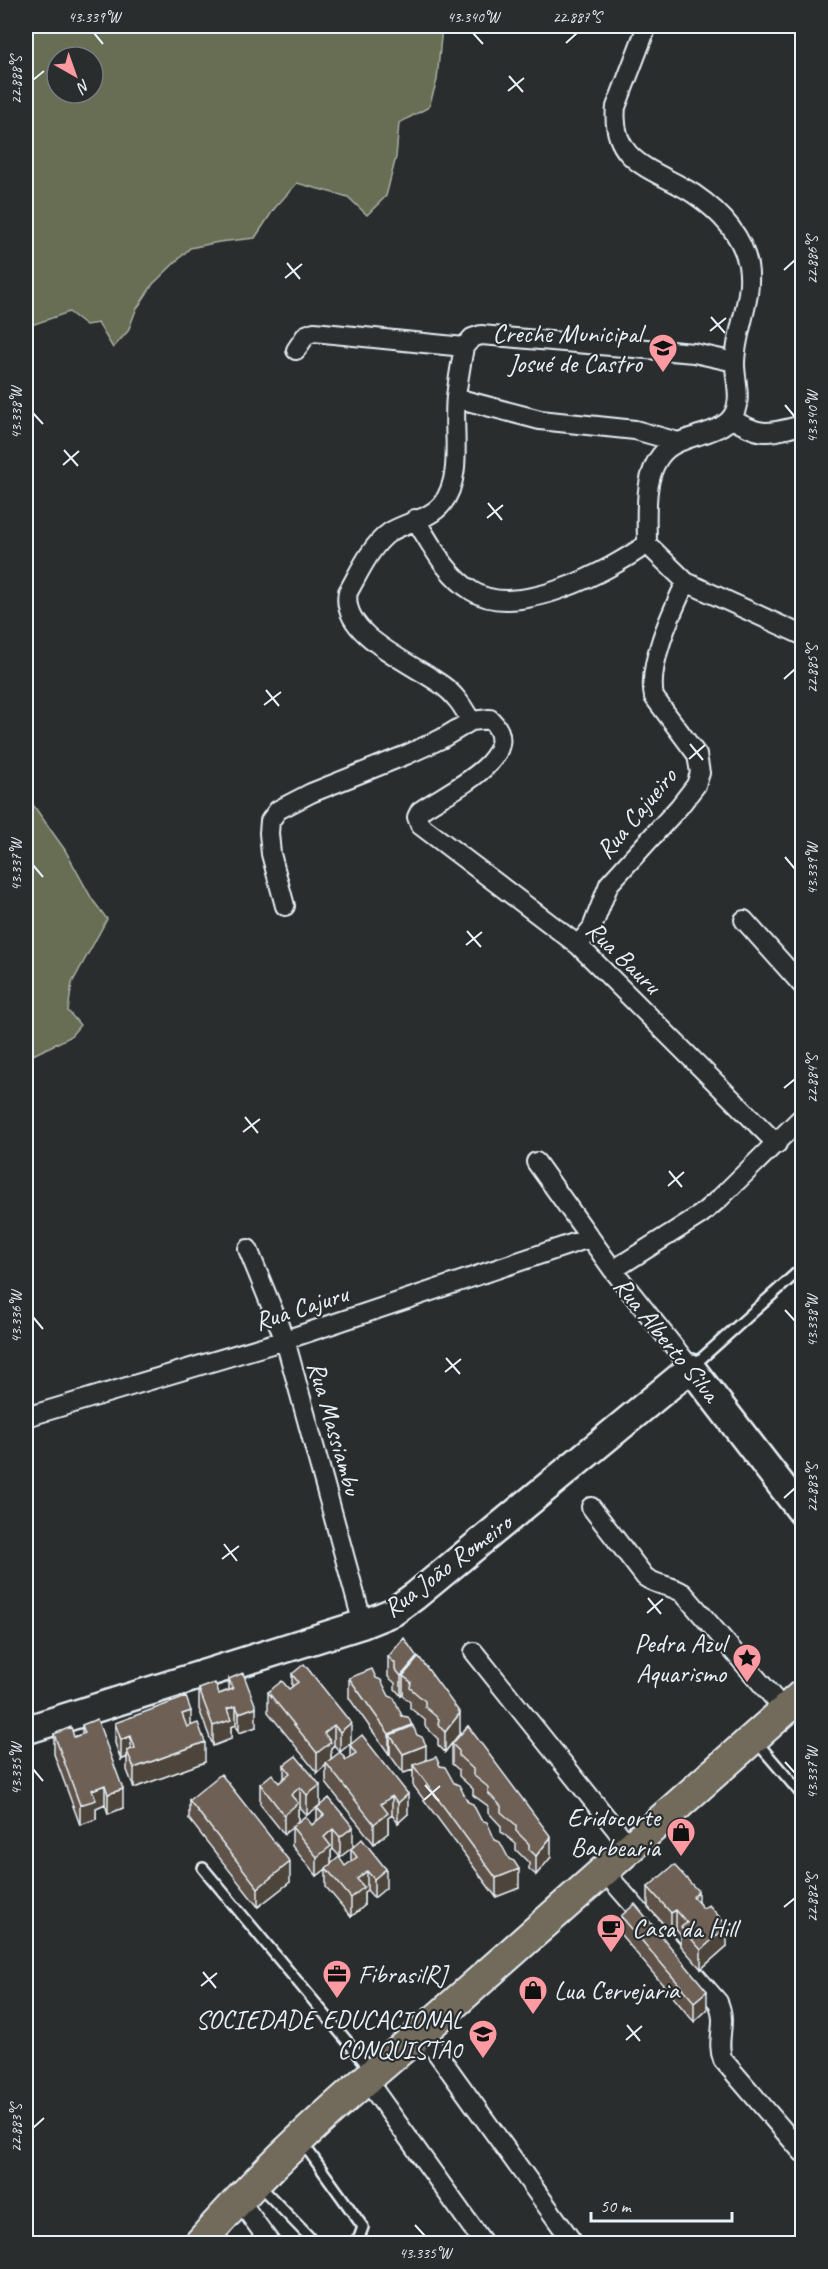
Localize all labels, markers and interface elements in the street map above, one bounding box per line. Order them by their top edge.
text: 43.339°W [68,8,123,27]
text: 43.340°W [447,8,502,27]
text: 22.887°S [553,8,604,27]
north arrow [45,45,105,105]
text: 22.888°S [7,53,26,104]
text: N [71,75,94,99]
text: 22.886°S [803,233,822,284]
place label: Creche Municipal Josué de Castro [492,317,647,380]
school or university icon: Creche Municipal Josué de Castro [647,332,679,374]
text: 43.338°W [7,384,26,439]
text: 43.340°W [803,388,822,443]
text: 22.885°S [803,642,822,693]
street label: Rua Cajueiro [589,759,685,866]
text: 43.337°W [7,836,26,891]
text: 43.339°W [803,840,822,895]
street label: Rua Bauru [579,914,670,1003]
text: 22.884°S [803,1052,822,1103]
street label: Rua Alberto Silva [606,1270,729,1410]
street label: Rua Cajuru [250,1276,354,1338]
text: 43.336°W [7,1288,26,1343]
text: 43.338°W [803,1292,822,1347]
street label: Rua Massiambu [300,1358,370,1500]
text: 22.883°S [803,1461,822,1512]
street label: Rua João Romeiro [376,1505,520,1625]
place label: Pedra Azul Aquarismo [634,1627,731,1690]
place icon: Pedra Azul Aquarismo [731,1642,763,1684]
text: 43.335°W [7,1740,26,1795]
text: 43.337°W [803,1744,822,1799]
place label: Eridocorte Barbearia [567,1801,663,1864]
shop icon: Eridocorte Barbearia [665,1816,697,1858]
text: 22.882°S [803,1871,822,1922]
cafe icon: Casa da Hill [595,1912,627,1954]
place label: Casa da Hill [632,1912,742,1945]
office icon: FibrasilRJ [321,1958,353,2000]
place label: FibrasilRJ [358,1958,450,1991]
shop icon: Lua Cervejaria [517,1974,549,2016]
place label: Lua Cervejaria [554,1974,681,2007]
place label: SOCIEDADE EDUCACIONAL CONQUISTA0 [195,2003,464,2066]
school or university icon: SOCIEDADE EDUCACIONAL CONQUISTA0 [467,2018,499,2060]
text: 22.883°S [7,2101,26,2152]
scale bar [591,2185,732,2223]
text: 50 m [600,2195,633,2217]
text: 43.335°W [399,2244,454,2263]

